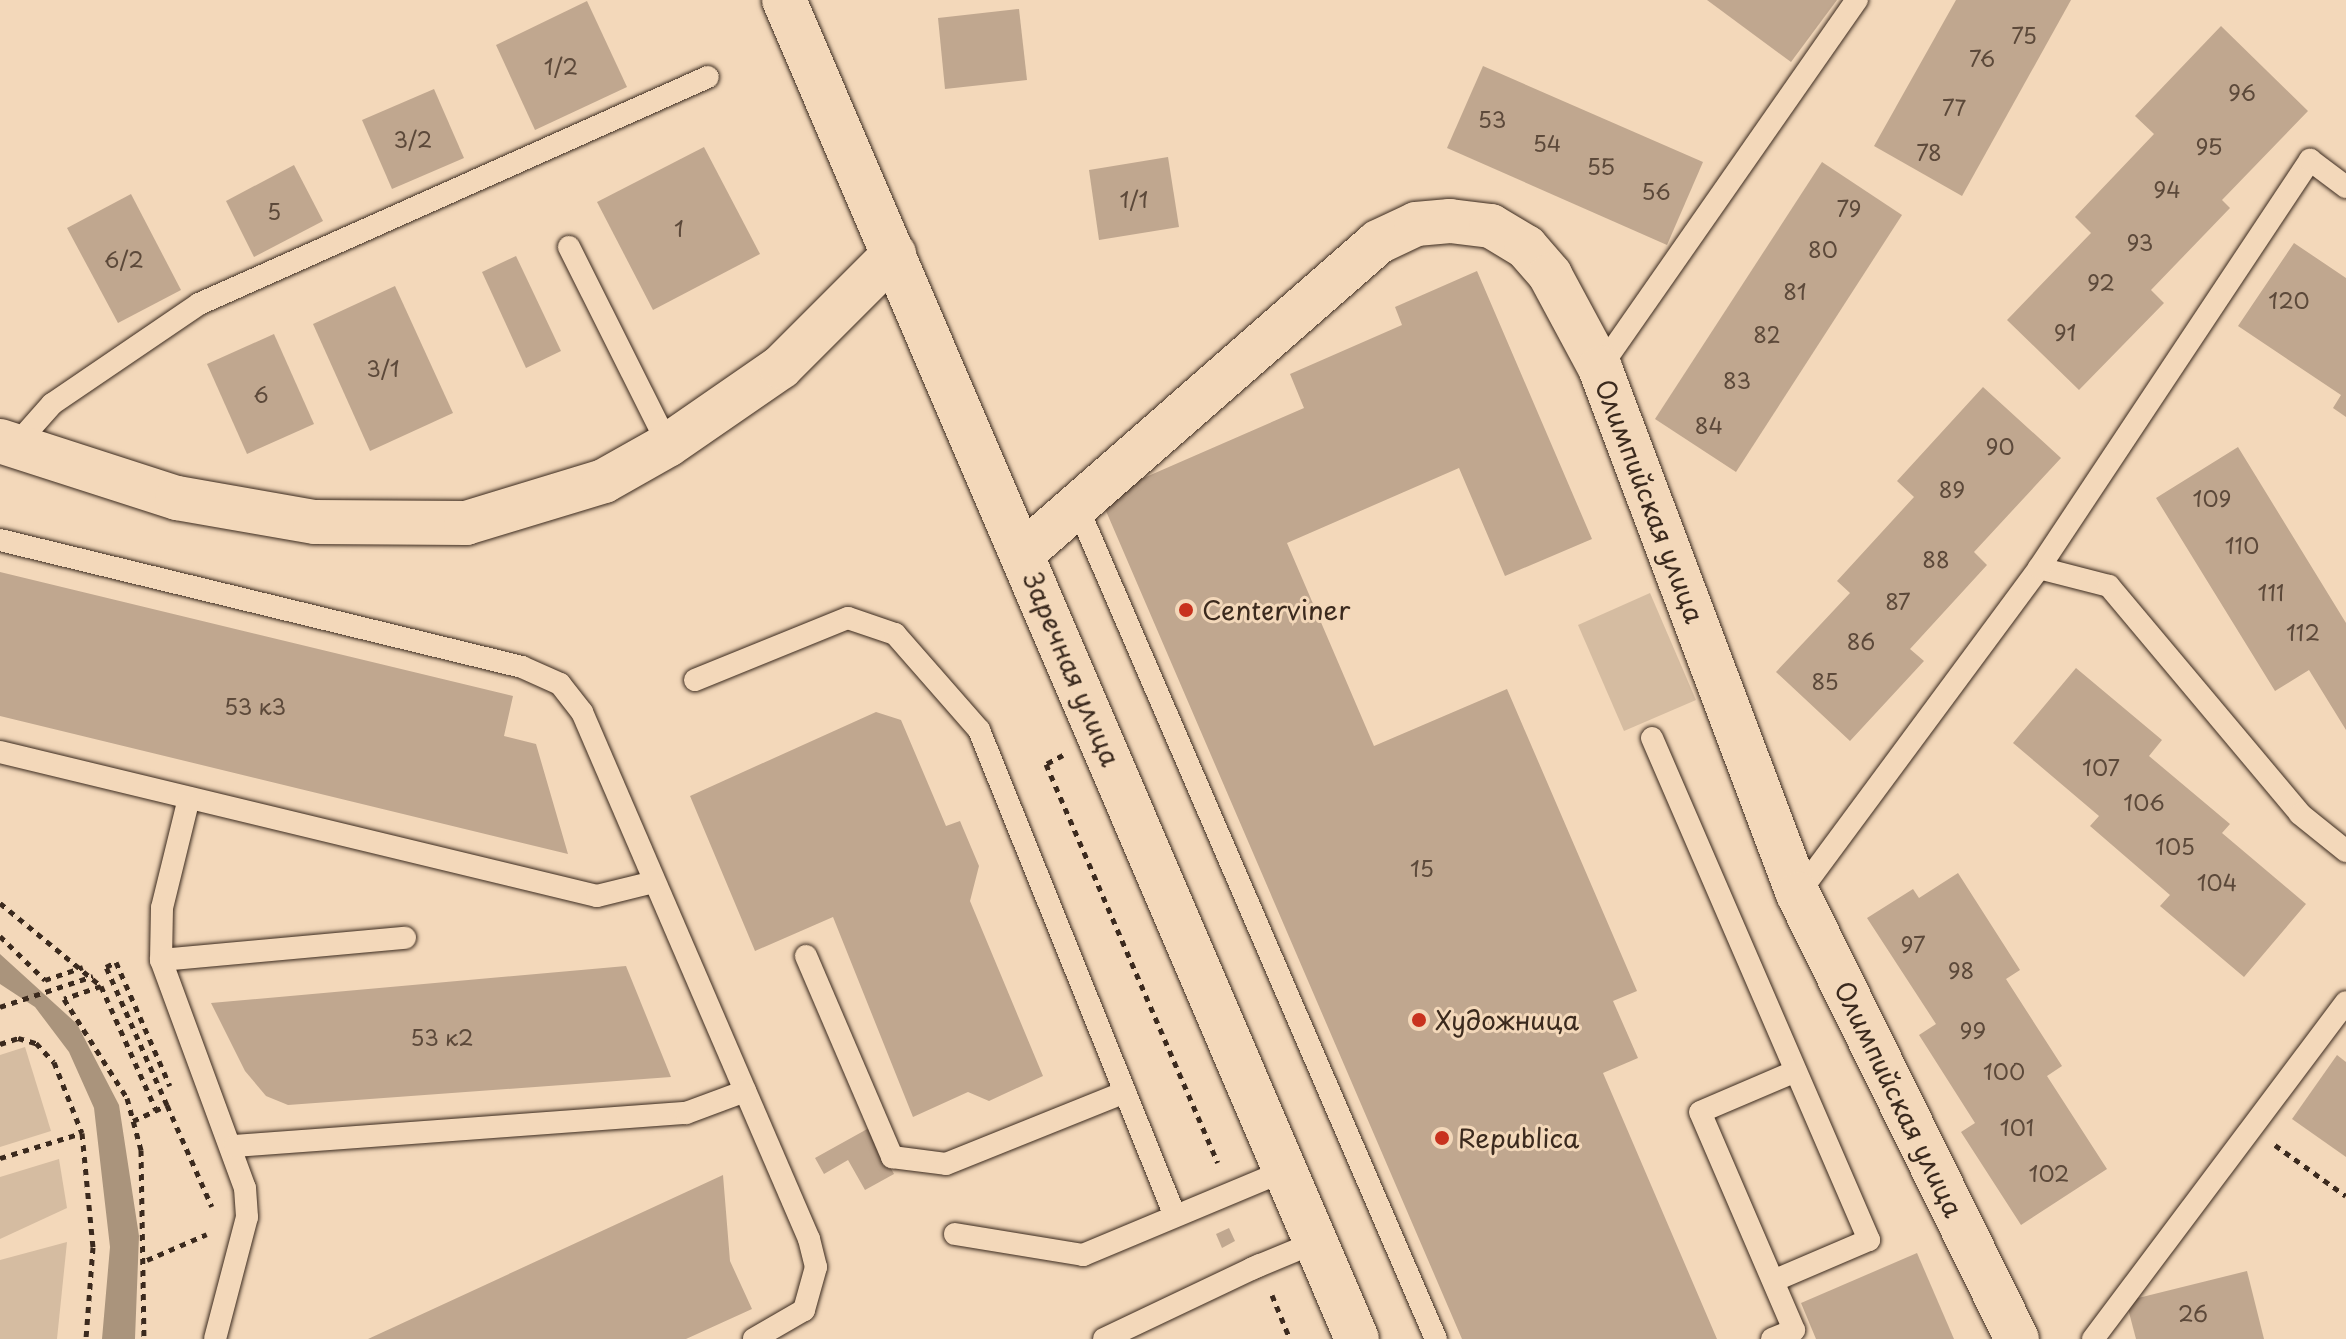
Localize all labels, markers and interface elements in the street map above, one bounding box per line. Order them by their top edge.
house number: 75 [2011,22,2037,48]
house number: 76 [1969,45,1995,71]
house number: 1/2 [544,53,578,79]
house number: 96 [2228,79,2256,105]
house number: 77 [1942,94,1966,120]
house number: 53 [1478,106,1506,132]
house number: 3/2 [394,126,432,152]
house number: 54 [1533,130,1561,156]
house number: 95 [2195,133,2223,159]
house number: 78 [1916,139,1942,165]
house number: 55 [1587,153,1615,179]
house number: 94 [2153,176,2181,202]
house number: 56 [1641,178,1671,204]
house number: 1/1 [1120,186,1148,212]
house number: 79 [1837,195,1861,221]
house number: 5 [267,198,281,224]
house number: 1 [674,215,684,241]
house number: 93 [2127,229,2153,255]
house number: 80 [1808,236,1838,262]
house number: 6/2 [104,246,144,272]
house number: 92 [2087,269,2115,295]
house number: 81 [1783,278,1807,304]
house number: 120 [2268,287,2310,313]
house number: 91 [2054,319,2076,345]
house number: 82 [1753,321,1781,347]
house number: 3/1 [366,355,400,381]
house number: 83 [1723,367,1751,393]
street label: Олимпийская улица [1589,374,1711,628]
house number: 6 [253,381,269,407]
house number: 84 [1695,412,1723,438]
house number: 90 [1986,433,2014,459]
house number: 89 [1939,476,1965,502]
house number: 109 [2193,485,2231,511]
house number: 110 [2225,532,2259,558]
house number: 88 [1922,546,1950,572]
street label: Заречная улица [1017,567,1127,771]
house number: 111 [2258,579,2284,605]
house number: 87 [1885,588,1911,614]
place label: Centerviner [1202,594,1350,626]
marker: Centerviner [1177,601,1195,619]
house number: 112 [2286,619,2320,645]
house number: 86 [1847,628,1875,654]
house number: 85 [1811,668,1839,694]
house number: 53 к3 [223,693,287,719]
house number: 107 [2082,754,2120,780]
house number: 106 [2123,789,2165,815]
house number: 105 [2155,833,2195,859]
house number: 15 [1410,855,1434,881]
house number: 104 [2197,869,2237,895]
house number: 97 [1901,931,1925,957]
house number: 98 [1948,957,1974,983]
street label: Олимпийская улица [1828,975,1970,1223]
place label: Художница [1435,1004,1579,1036]
marker: Художница [1410,1011,1428,1029]
house number: 99 [1960,1017,1986,1043]
house number: 53 к2 [410,1024,474,1050]
house number: 100 [1983,1058,2025,1084]
house number: 101 [2000,1114,2034,1140]
place label: Republica [1458,1122,1579,1154]
marker: Republica [1433,1129,1451,1147]
house number: 102 [2029,1160,2069,1186]
house number: 26 [2178,1300,2208,1326]

